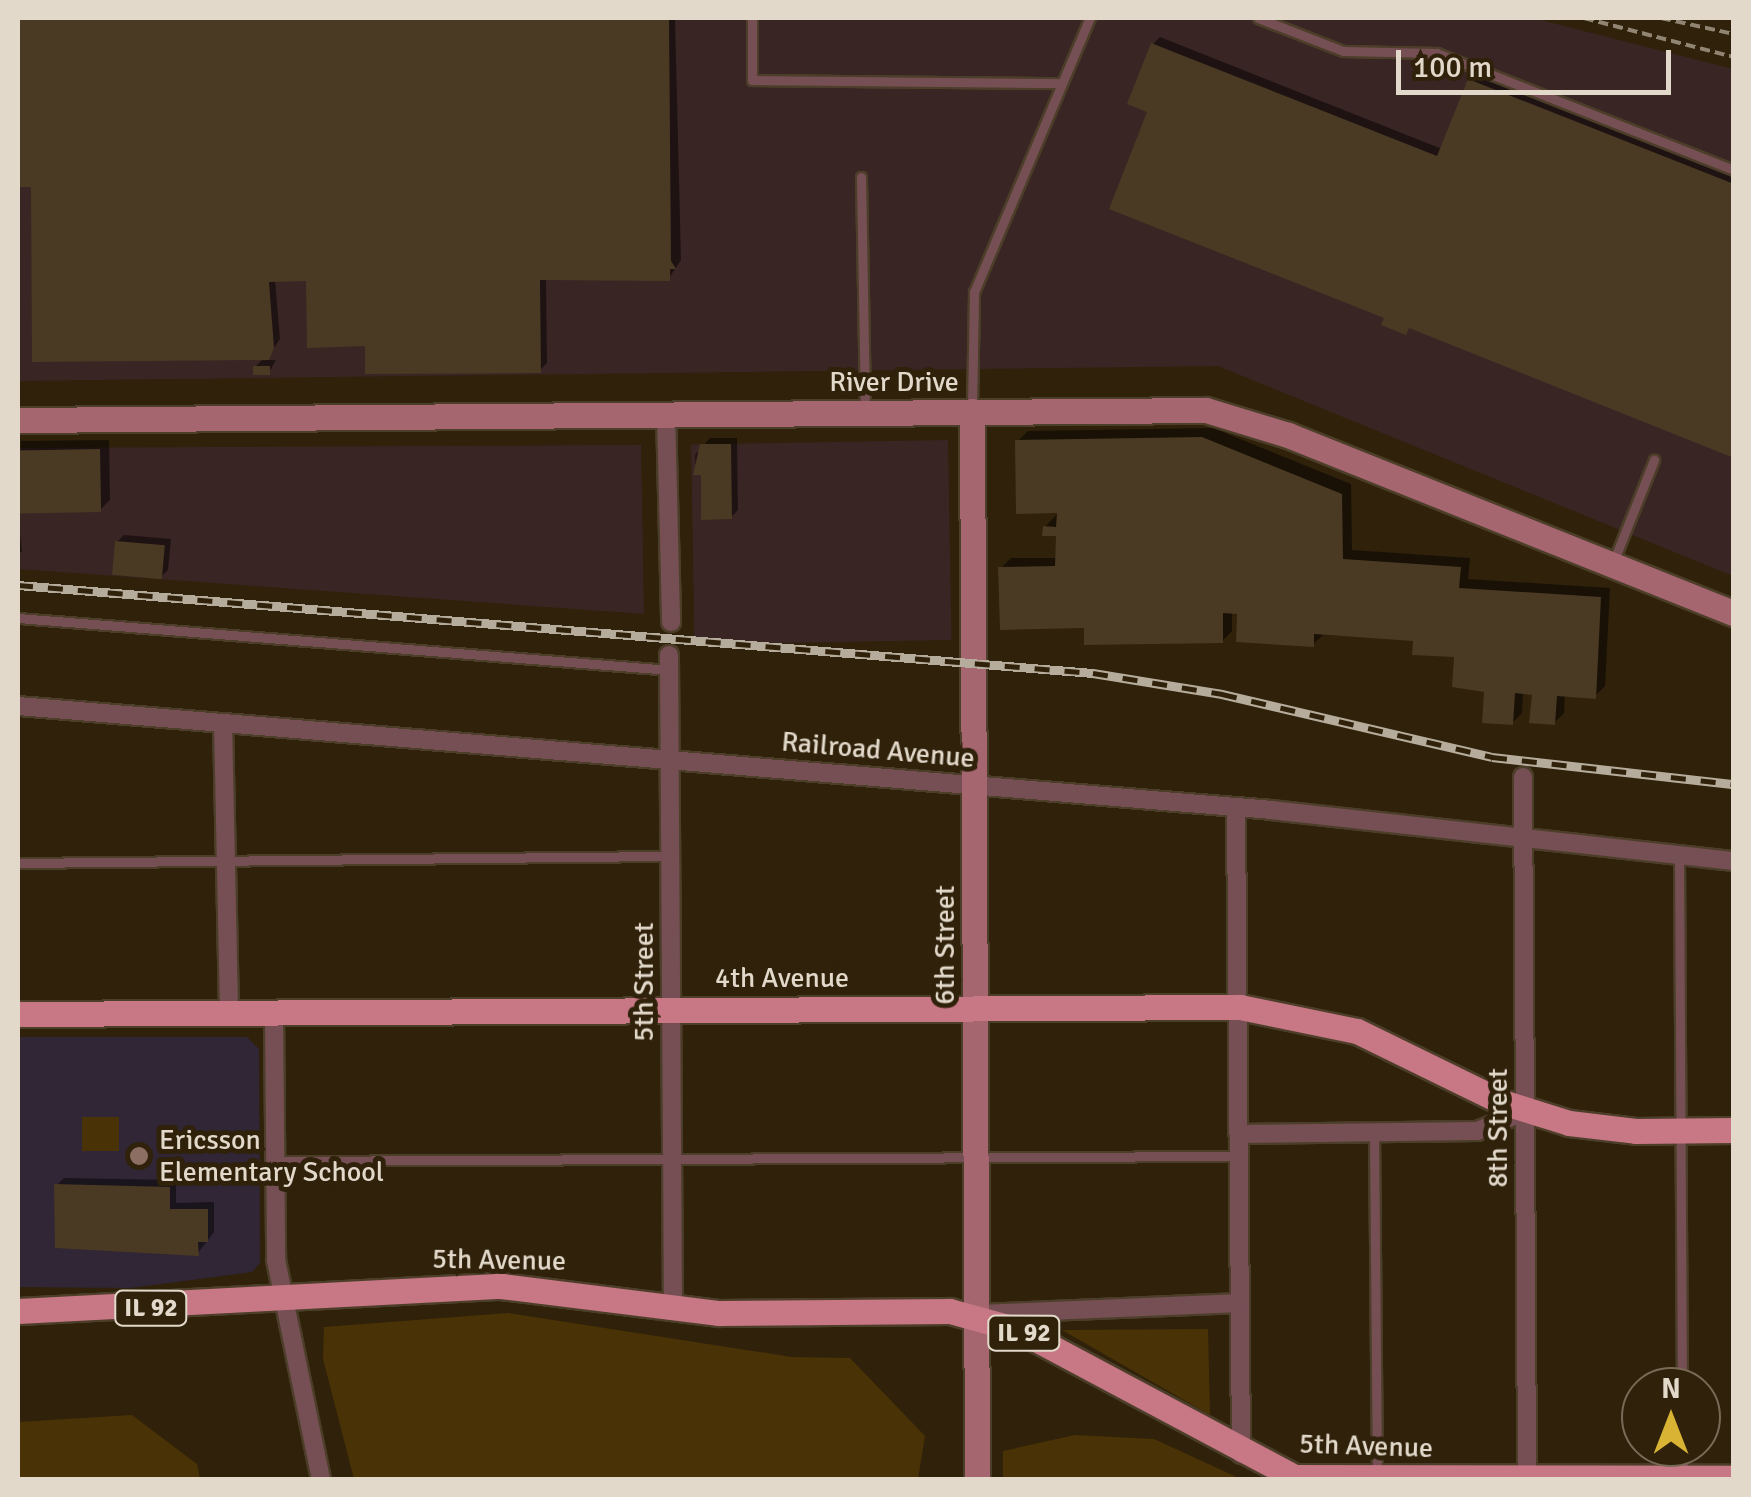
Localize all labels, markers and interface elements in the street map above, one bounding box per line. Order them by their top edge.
scale bar [1401,30,1676,92]
text: 100 m [1413,49,1492,86]
street label: River Drive [829,365,959,399]
street label: Railroad Avenue [780,725,976,775]
street label: 6th Street [928,885,962,1005]
street label: 5th Street [627,922,661,1042]
street label: 4th Avenue [715,961,849,995]
street label: 8th Street [1481,1068,1515,1188]
place label: Ericsson Elementary School [159,1123,384,1189]
marker: Ericsson Elementary School [128,1145,150,1167]
street label: 5th Avenue [432,1242,566,1278]
road number: IL 92 [114,1288,188,1328]
road number: IL 92 [986,1313,1062,1353]
north arrow [1621,1367,1721,1467]
text: N [1661,1372,1681,1406]
street label: 5th Avenue [1298,1427,1434,1465]

